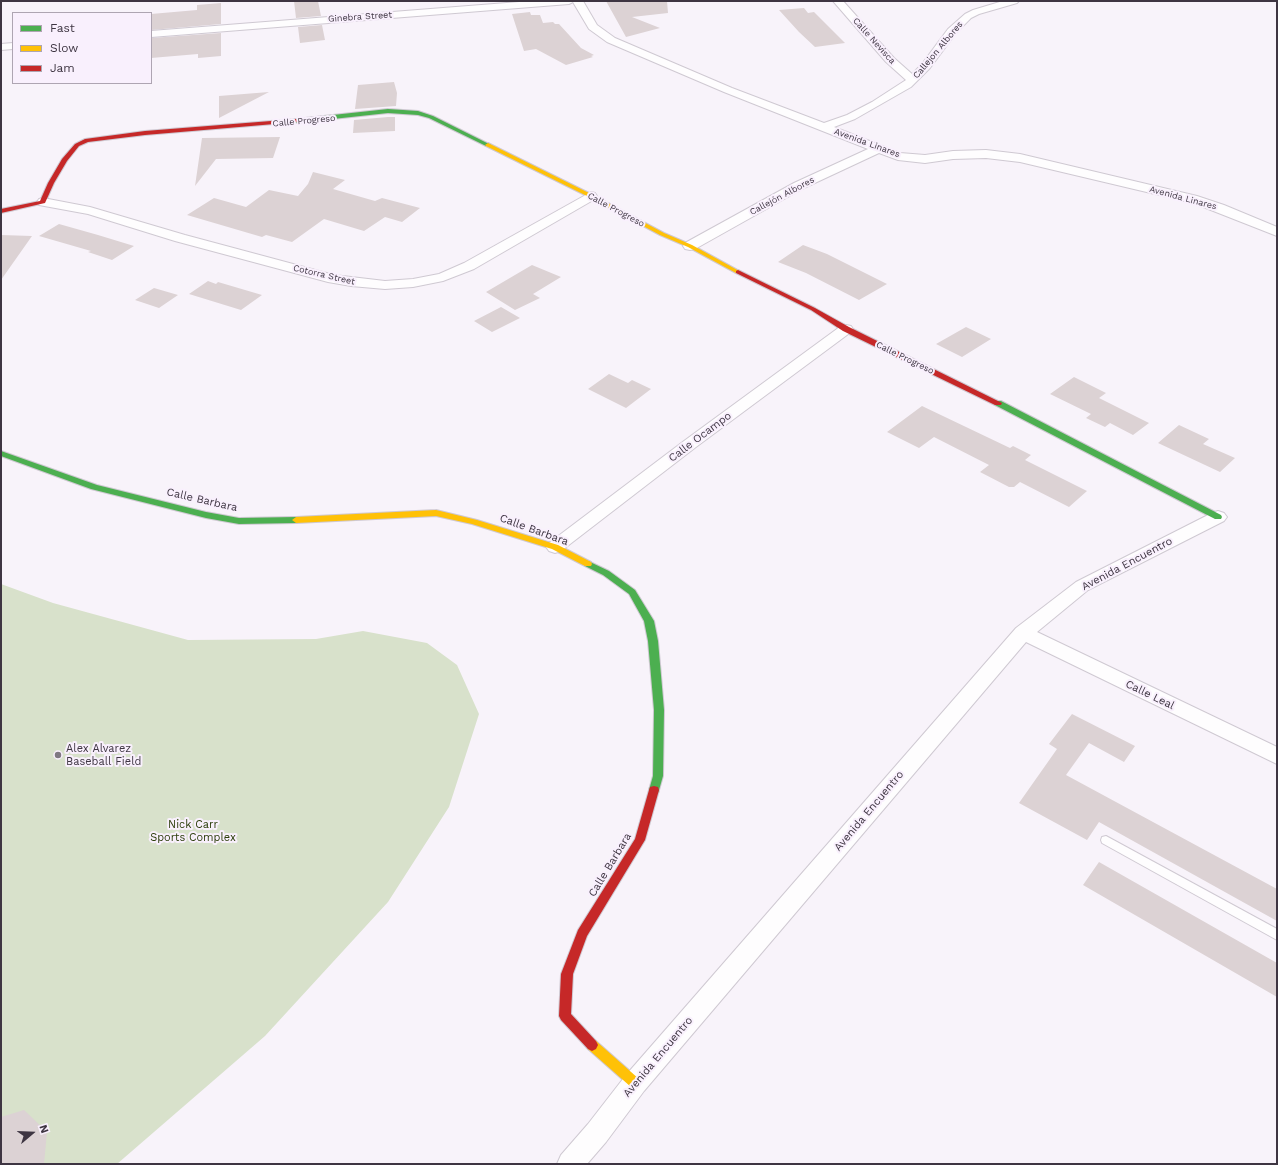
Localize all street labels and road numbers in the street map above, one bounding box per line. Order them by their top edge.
street label: Ginebra Street [328,9,392,25]
street label: Calle Nevisca [850,16,898,66]
street label: Callejon Albores [911,19,965,81]
street label: Calle Progreso [272,113,336,129]
street label: Avenida Linares [833,126,901,160]
street label: Callejón Albores [748,174,816,218]
street label: Avenida Linares [1148,184,1218,212]
street label: Calle Progreso [586,190,646,230]
street label: Cotorra Street [292,263,356,287]
street label: Calle Progreso [874,339,936,377]
street label: Calle Ocampo [666,409,734,465]
street label: Calle Barbara [165,485,239,515]
street label: Calle Barbara [498,511,570,549]
street label: Avenida Encuentro [1079,534,1175,594]
street label: Calle Leal [1123,677,1177,713]
street label: Avenida Encuentro [832,768,906,854]
street label: Calle Barbara [586,831,634,899]
street label: Avenida Encuentro [621,1014,695,1100]

